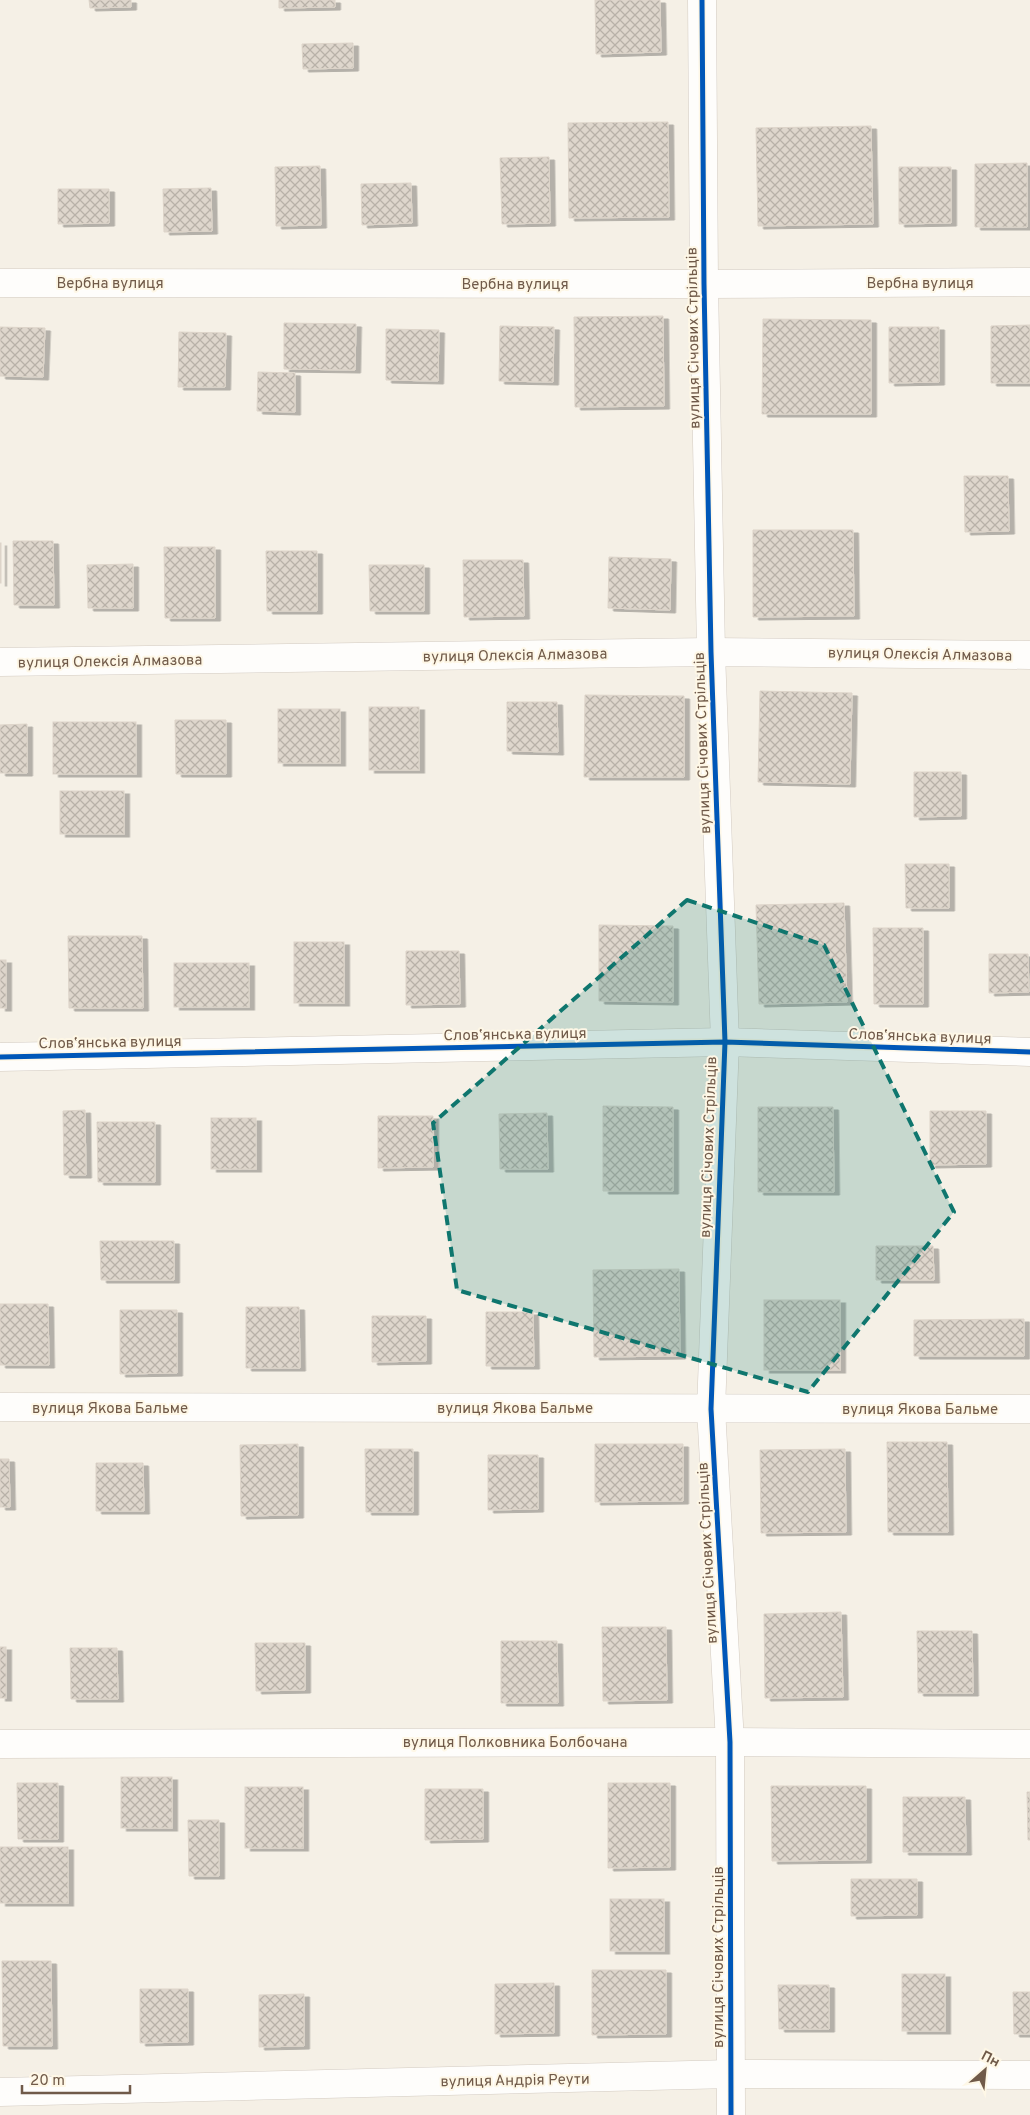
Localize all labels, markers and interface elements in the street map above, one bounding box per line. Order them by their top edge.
street label: вулиця Січових Стрільців [683,247,706,429]
street label: Вербна вулиця [56,275,164,294]
street label: Вербна вулиця [866,275,974,294]
street label: Вербна вулиця [461,276,569,295]
street label: вулиця Олексія Алмазова [828,644,1012,667]
street label: вулиця Олексія Алмазова [423,645,607,668]
street label: вулиця Олексія Алмазова [18,651,202,674]
street label: вулиця Січових Стрільців [691,652,716,834]
street label: Словʼянська вулиця [443,1025,587,1046]
street label: Словʼянська вулиця [848,1026,992,1049]
street label: Словʼянська вулиця [38,1033,182,1054]
street label: вулиця Січових Стрільців [697,1056,722,1238]
street label: вулиця Якова Бальме [32,1400,188,1419]
street label: вулиця Якова Бальме [437,1400,593,1419]
street label: вулиця Якова Бальме [842,1401,998,1420]
street label: вулиця Січових Стрільців [694,1462,723,1644]
street label: вулиця Полковника Болбочана [403,1734,627,1753]
street label: вулиця Січових Стрільців [710,1866,729,2048]
north arrow [960,2045,1010,2095]
text: Пн [978,2048,1002,2072]
scale bar [22,2062,130,2094]
street label: вулиця Андрія Реути [440,2071,590,2092]
text: 20 m [30,2072,65,2091]

